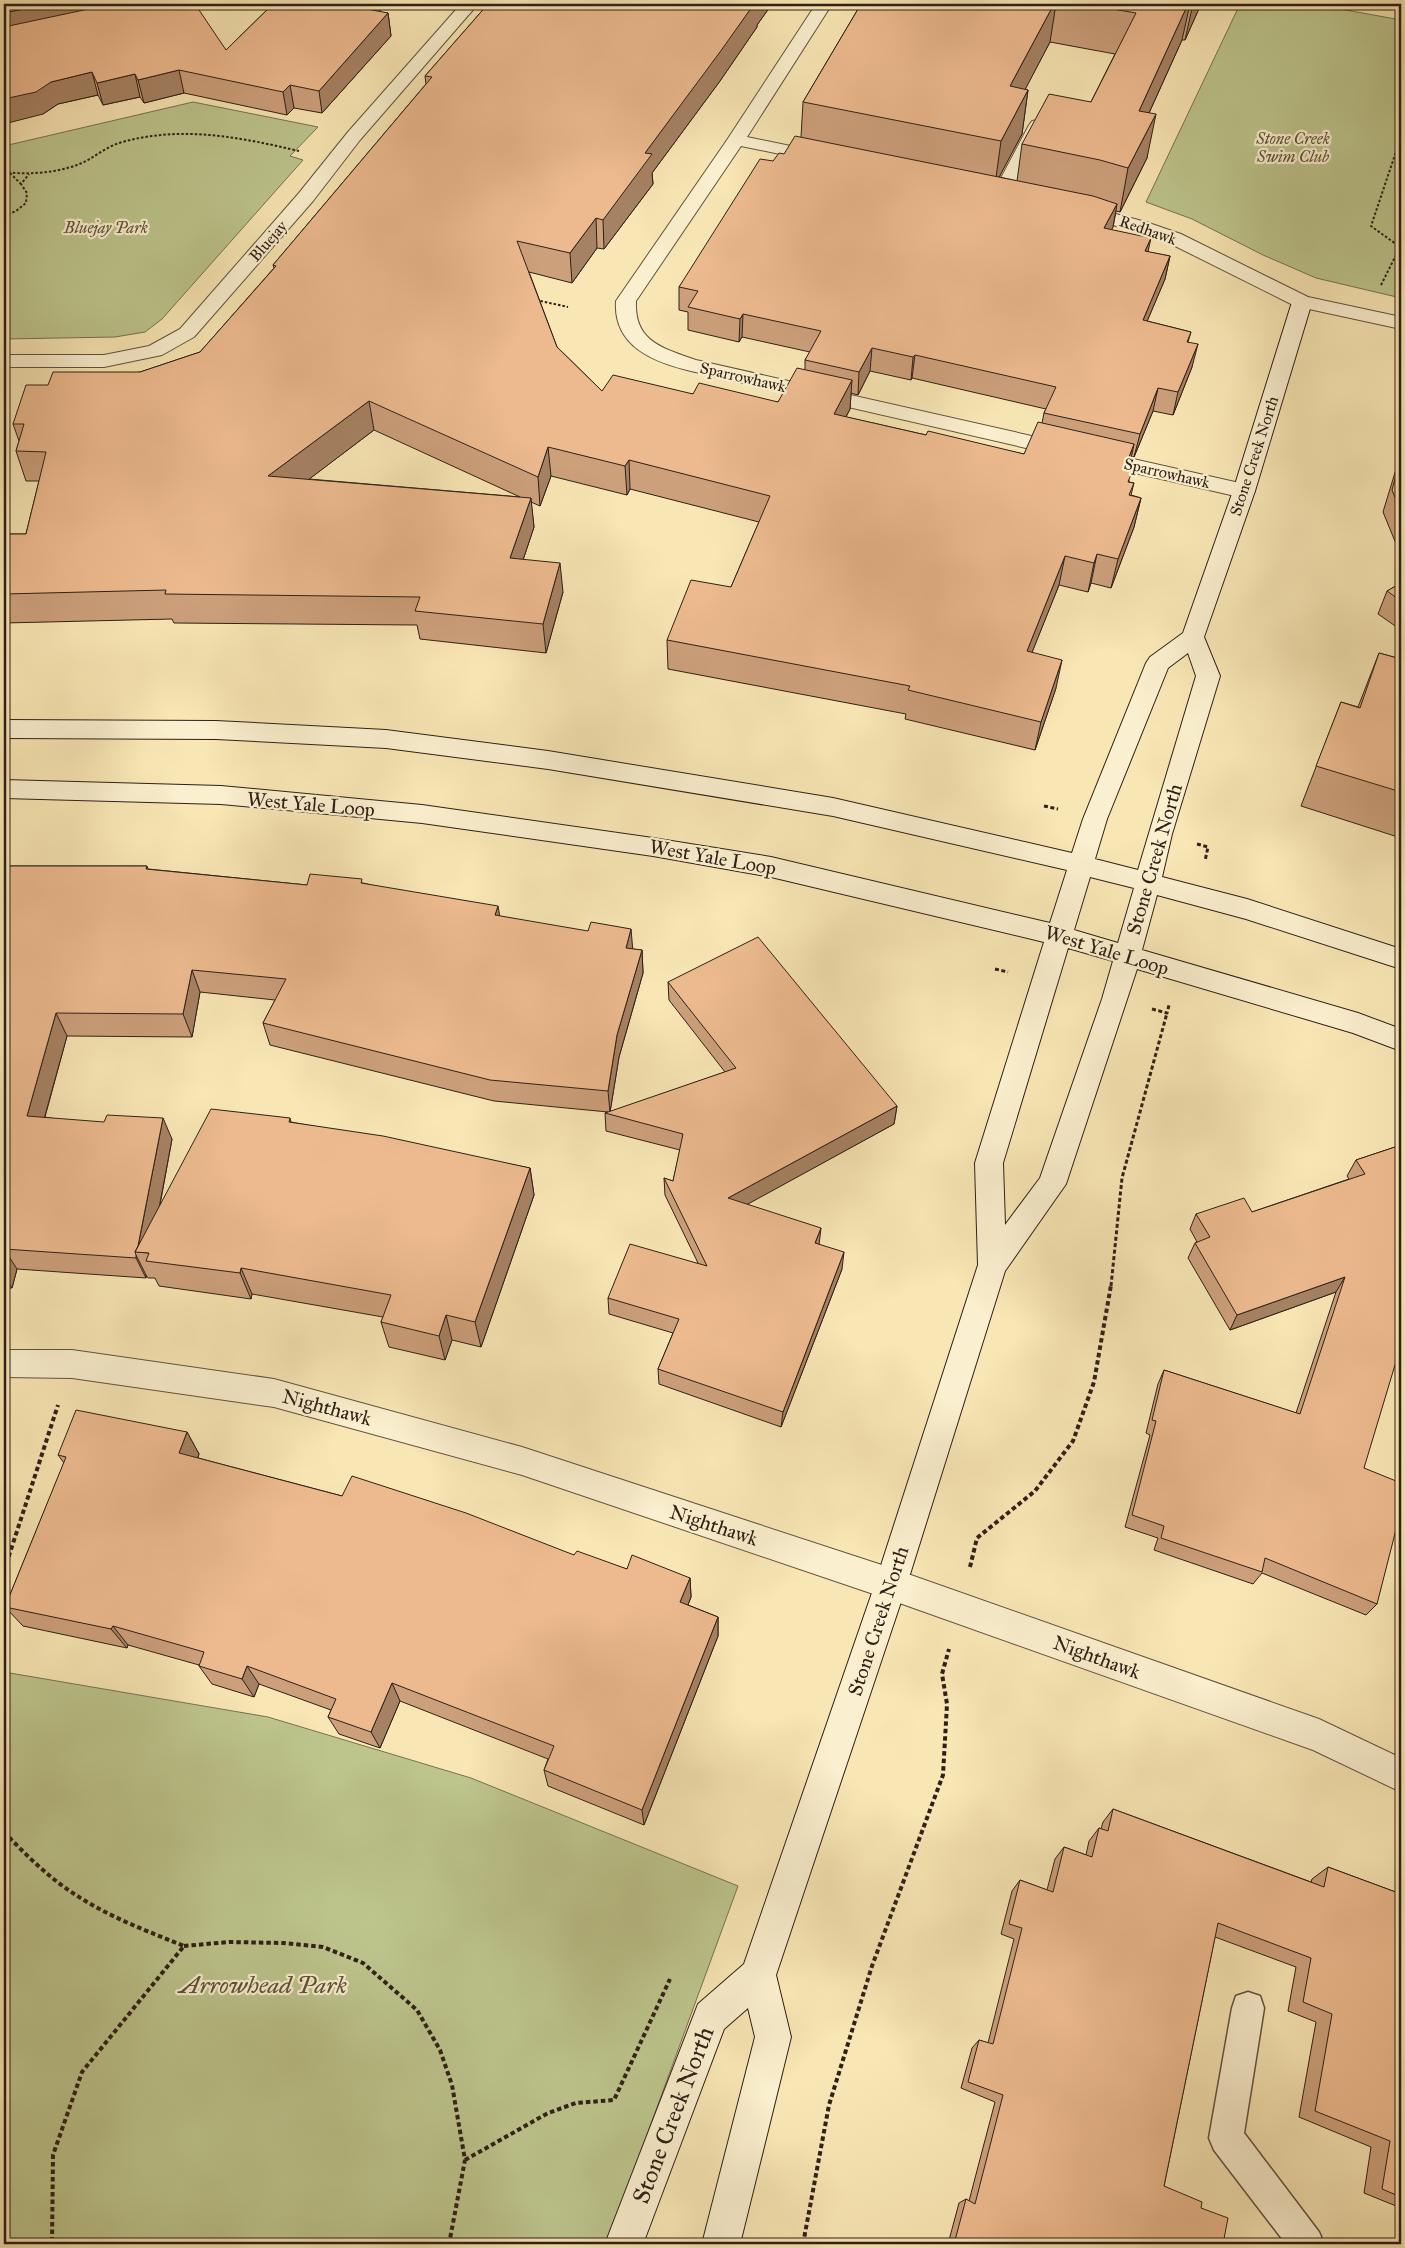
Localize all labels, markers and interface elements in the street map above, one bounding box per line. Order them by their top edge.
park label: Stone Creek Swim Club [1255,129,1330,166]
street label: Redhawk [1117,211,1180,249]
street label: Bluejay [245,216,291,265]
park label: Bluejay Park [63,218,148,238]
street label: Sparrowhawk [698,358,788,396]
street label: Stone Creek North [1226,394,1282,518]
street label: Sparrowhawk [1122,454,1212,492]
street label: Stone Creek North [1121,781,1187,937]
street label: West Yale Loop [246,786,376,822]
street label: West Yale Loop [648,834,778,880]
street label: West Yale Loop [1042,920,1172,980]
street label: Nighthawk [279,1384,375,1432]
street label: Nighthawk [666,1499,762,1552]
street label: Stone Creek North [842,1543,914,1699]
street label: Nighthawk [1050,1630,1145,1685]
park label: Arrowhead Park [176,1970,347,2000]
street label: Stone Creek North [625,2022,721,2208]

